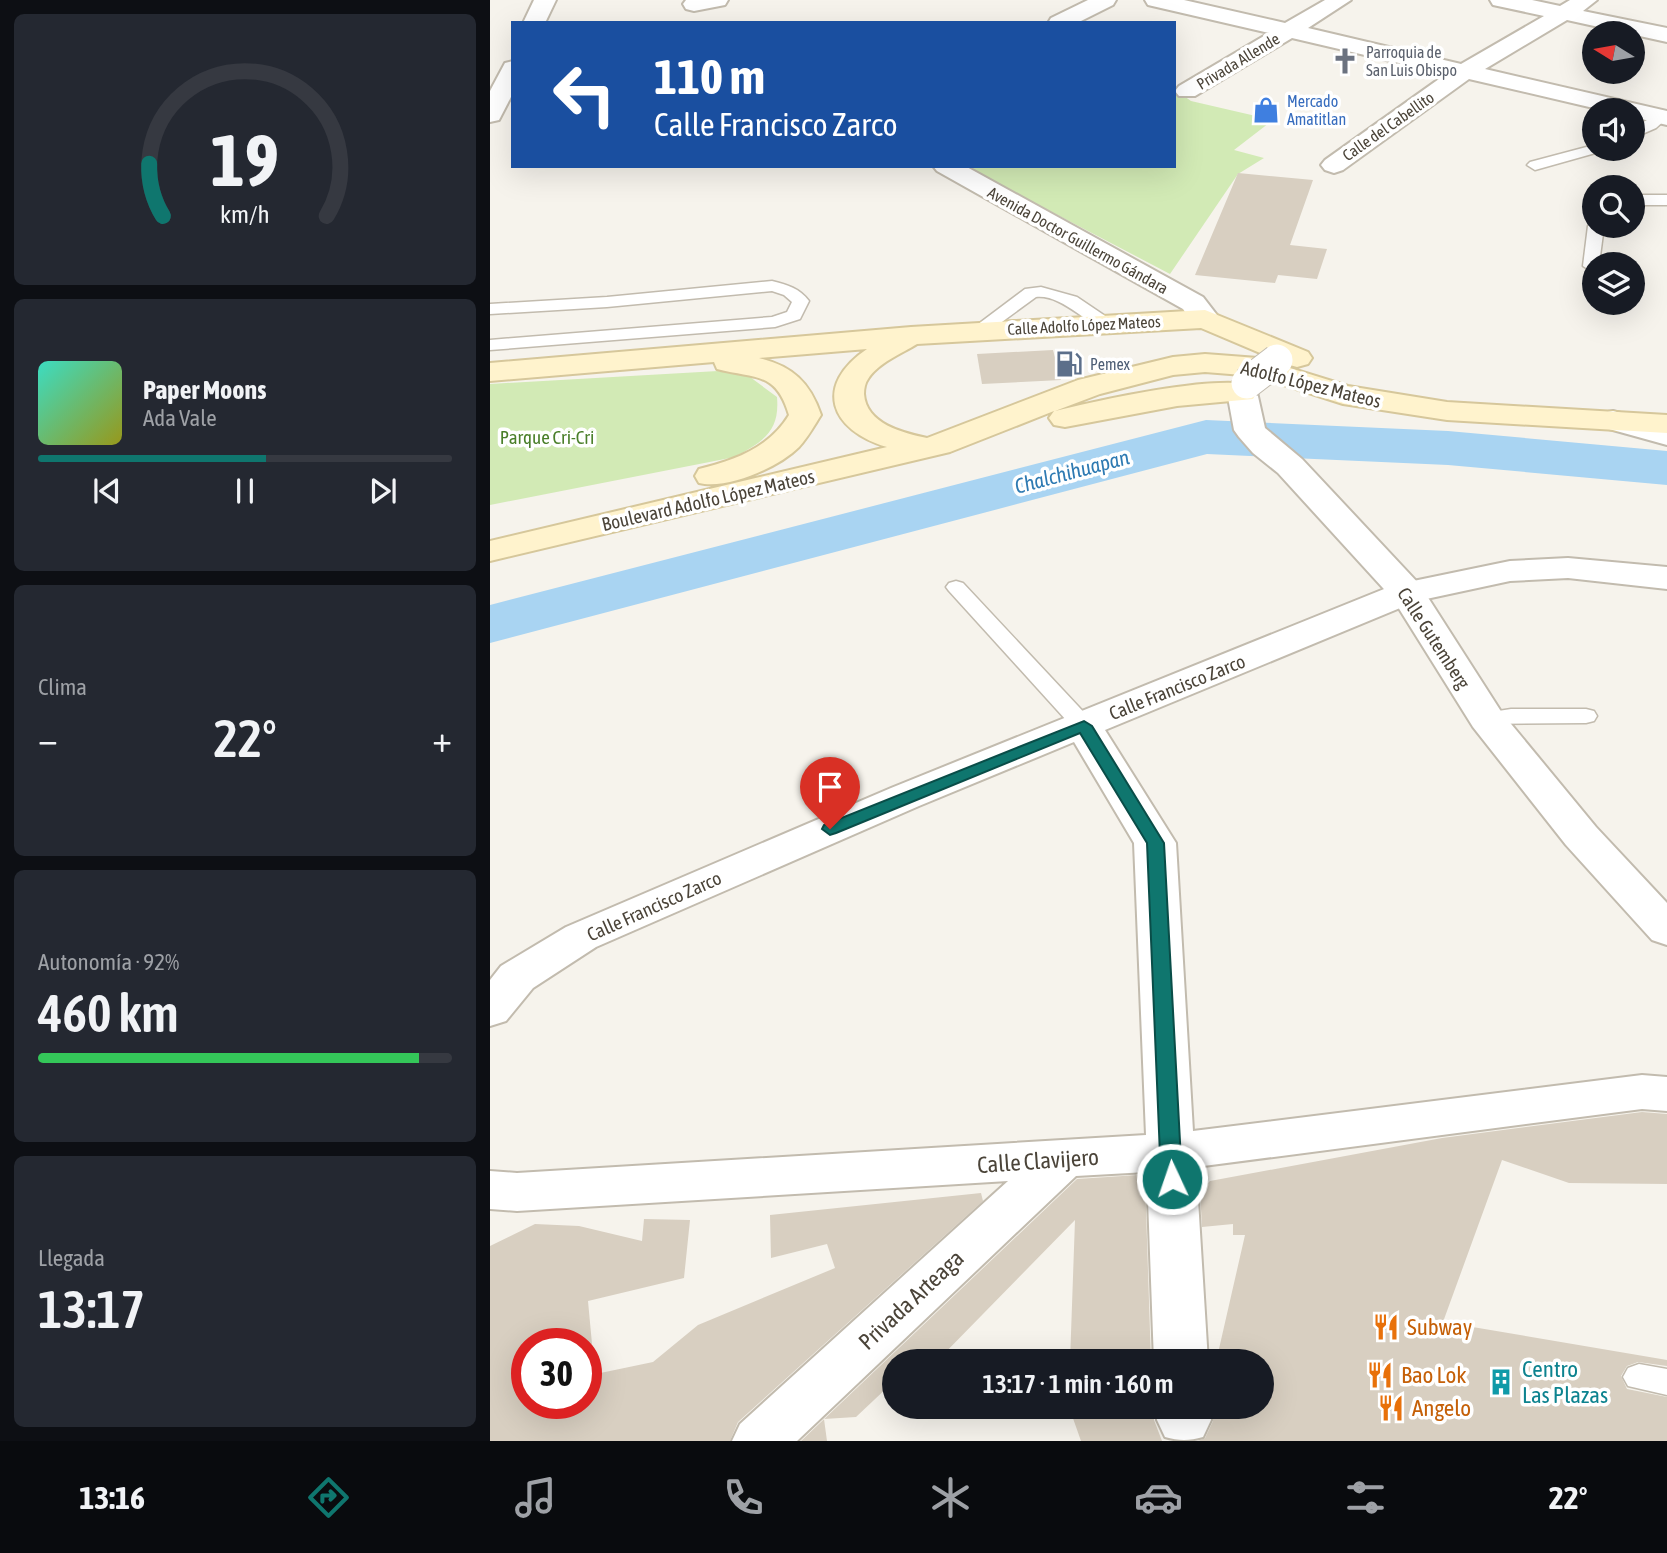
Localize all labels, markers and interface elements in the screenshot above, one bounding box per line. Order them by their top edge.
north arrow [1582,21,1645,84]
map controls [1582,21,1645,315]
street label: Privada Allende [1193,29,1283,93]
place label: Parroquia de San Luis Obispo [1366,43,1457,80]
church icon: Parroquia de San Luis Obispo [1330,46,1360,76]
text: 110 m [654,48,765,104]
icon: left [539,49,630,140]
street label: Calle del Cabellito [1339,88,1437,164]
place label: Mercado Amatitlan [1287,92,1346,128]
shop icon: Mercado Amatitlan [1251,95,1281,125]
button: sound [1582,98,1645,161]
text: Calle Francisco Zarco [654,106,898,143]
text: 19 [211,118,279,201]
button: search [1582,175,1645,238]
street label: Avenida Doctor Guillermo Gándara [985,183,1171,297]
text: km/h [220,200,270,228]
button: layers [1582,252,1645,315]
street label: Calle Adolfo López Mateos [1007,312,1161,339]
fuel station icon: Pemex [1054,349,1084,379]
place label: Pemex [1090,355,1131,373]
street label: Adolfo López Mateos [1239,356,1384,412]
text: Paper Moons [143,375,266,405]
text: Ada Vale [143,405,217,431]
park label: Parque Cri-Cri [500,426,594,448]
water label: Chalchihuapan [1012,444,1132,498]
street label: Boulevard Adolfo López Mateos [600,465,817,535]
icon: previous [88,472,126,510]
icon: pause [226,472,264,510]
icon: next [364,472,402,510]
street label: Calle Gutemberg [1393,583,1475,693]
street label: Calle Francisco Zarco [1106,650,1248,724]
text: Clima [38,674,87,700]
text: 22° [213,708,277,768]
text: − [38,717,58,760]
text: + [432,717,452,760]
pin [800,757,860,829]
icon: arrive [811,768,849,806]
street label: Calle Francisco Zarco [583,867,725,945]
text: Autonomía · 92% [38,949,179,975]
text: 460 km [38,983,179,1043]
position arrow [1135,1142,1209,1216]
street label: Calle Clavijero [976,1144,1100,1178]
text: Llegada [38,1245,105,1271]
street label: Privada Arteaga [853,1245,969,1355]
text: 13:17 [38,1279,145,1339]
restaurant icon: Subway [1371,1312,1401,1342]
place label: Subway [1407,1314,1472,1340]
speed limit sign: 30 [511,1328,602,1419]
place label: Centro Las Plazas [1522,1356,1608,1408]
restaurant icon: Bao Lok [1365,1360,1395,1390]
place label: Bao Lok [1401,1362,1466,1388]
building icon: Centro Las Plazas [1486,1367,1516,1397]
text: 13:17 · 1 min · 160 m [983,1369,1173,1399]
restaurant icon: Angelo [1376,1393,1406,1423]
place label: Angelo [1412,1395,1471,1421]
icon: directions [304,1473,353,1522]
icon: music [511,1473,560,1522]
icon: phone [719,1473,768,1522]
icon: climate [926,1473,975,1522]
icon: car [1134,1473,1183,1522]
icon: filters [1341,1473,1390,1522]
text: 13:16 [79,1479,145,1516]
text: 22° [1549,1479,1588,1516]

